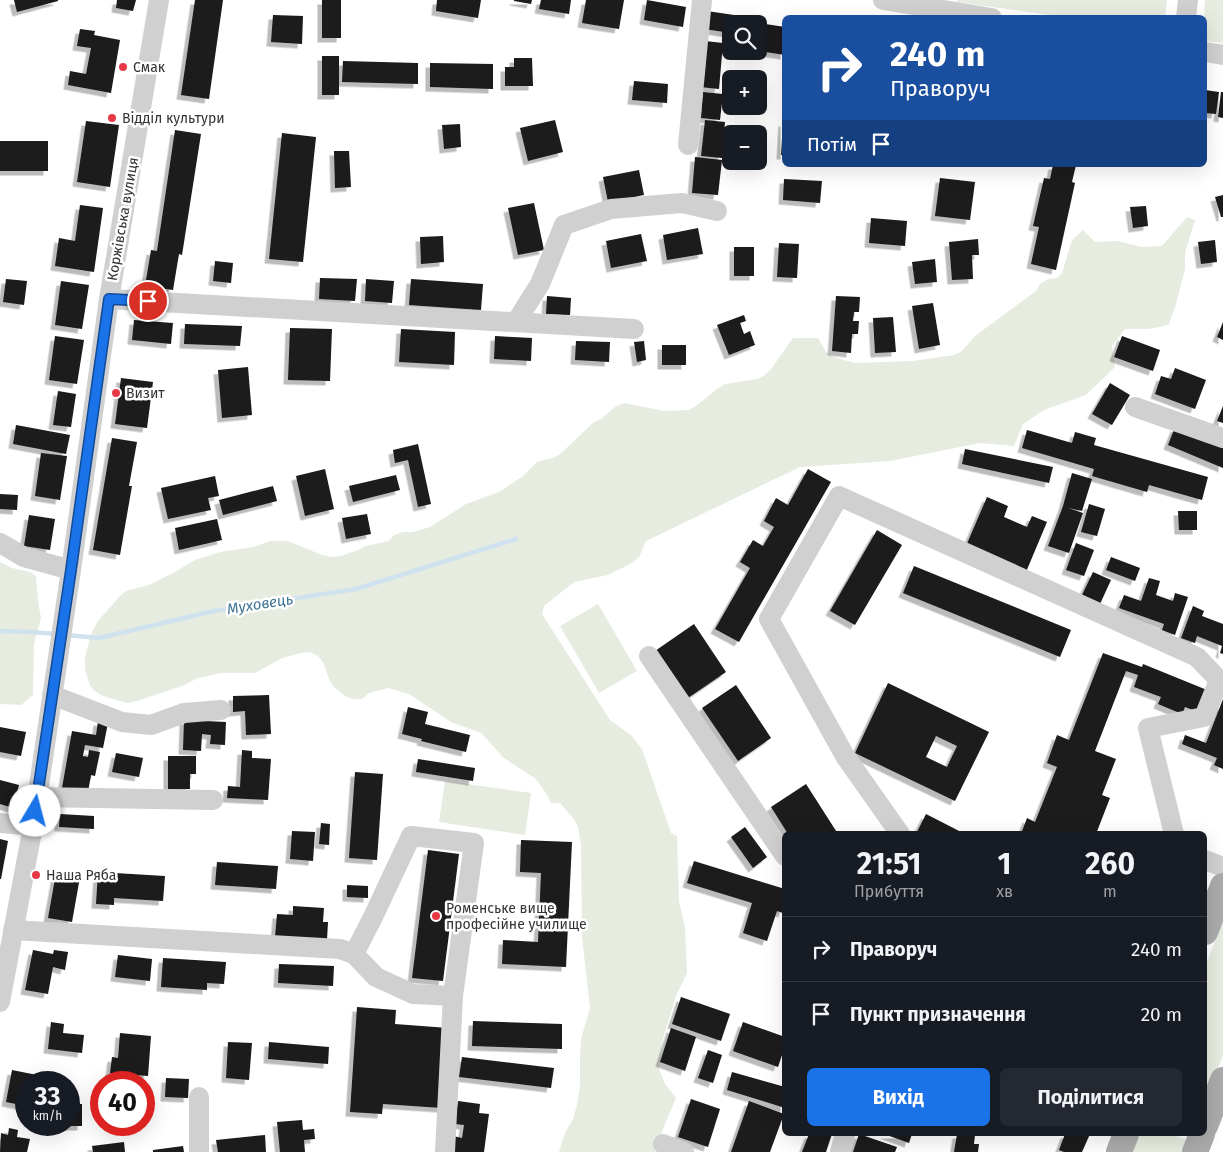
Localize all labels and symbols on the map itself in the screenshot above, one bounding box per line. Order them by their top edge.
place label: Смак [133,59,166,76]
marker: Смак [117,61,129,73]
place label: Відділ культури [122,110,225,127]
marker: Відділ культури [106,112,118,124]
street label: Коржівська вулиця [104,156,142,282]
pin [127,280,169,322]
place label: Визит [126,385,165,402]
marker: Визит [110,387,122,399]
water label: Муховець [226,590,294,618]
position arrow [8,784,60,836]
place label: Наша Ряба [46,867,116,884]
marker: Наша Ряба [30,869,42,881]
place label: Роменське вище професійне училище [446,900,587,933]
marker: Роменське вище професійне училище [430,910,442,922]
speed limit sign: 40 [90,1071,155,1136]

